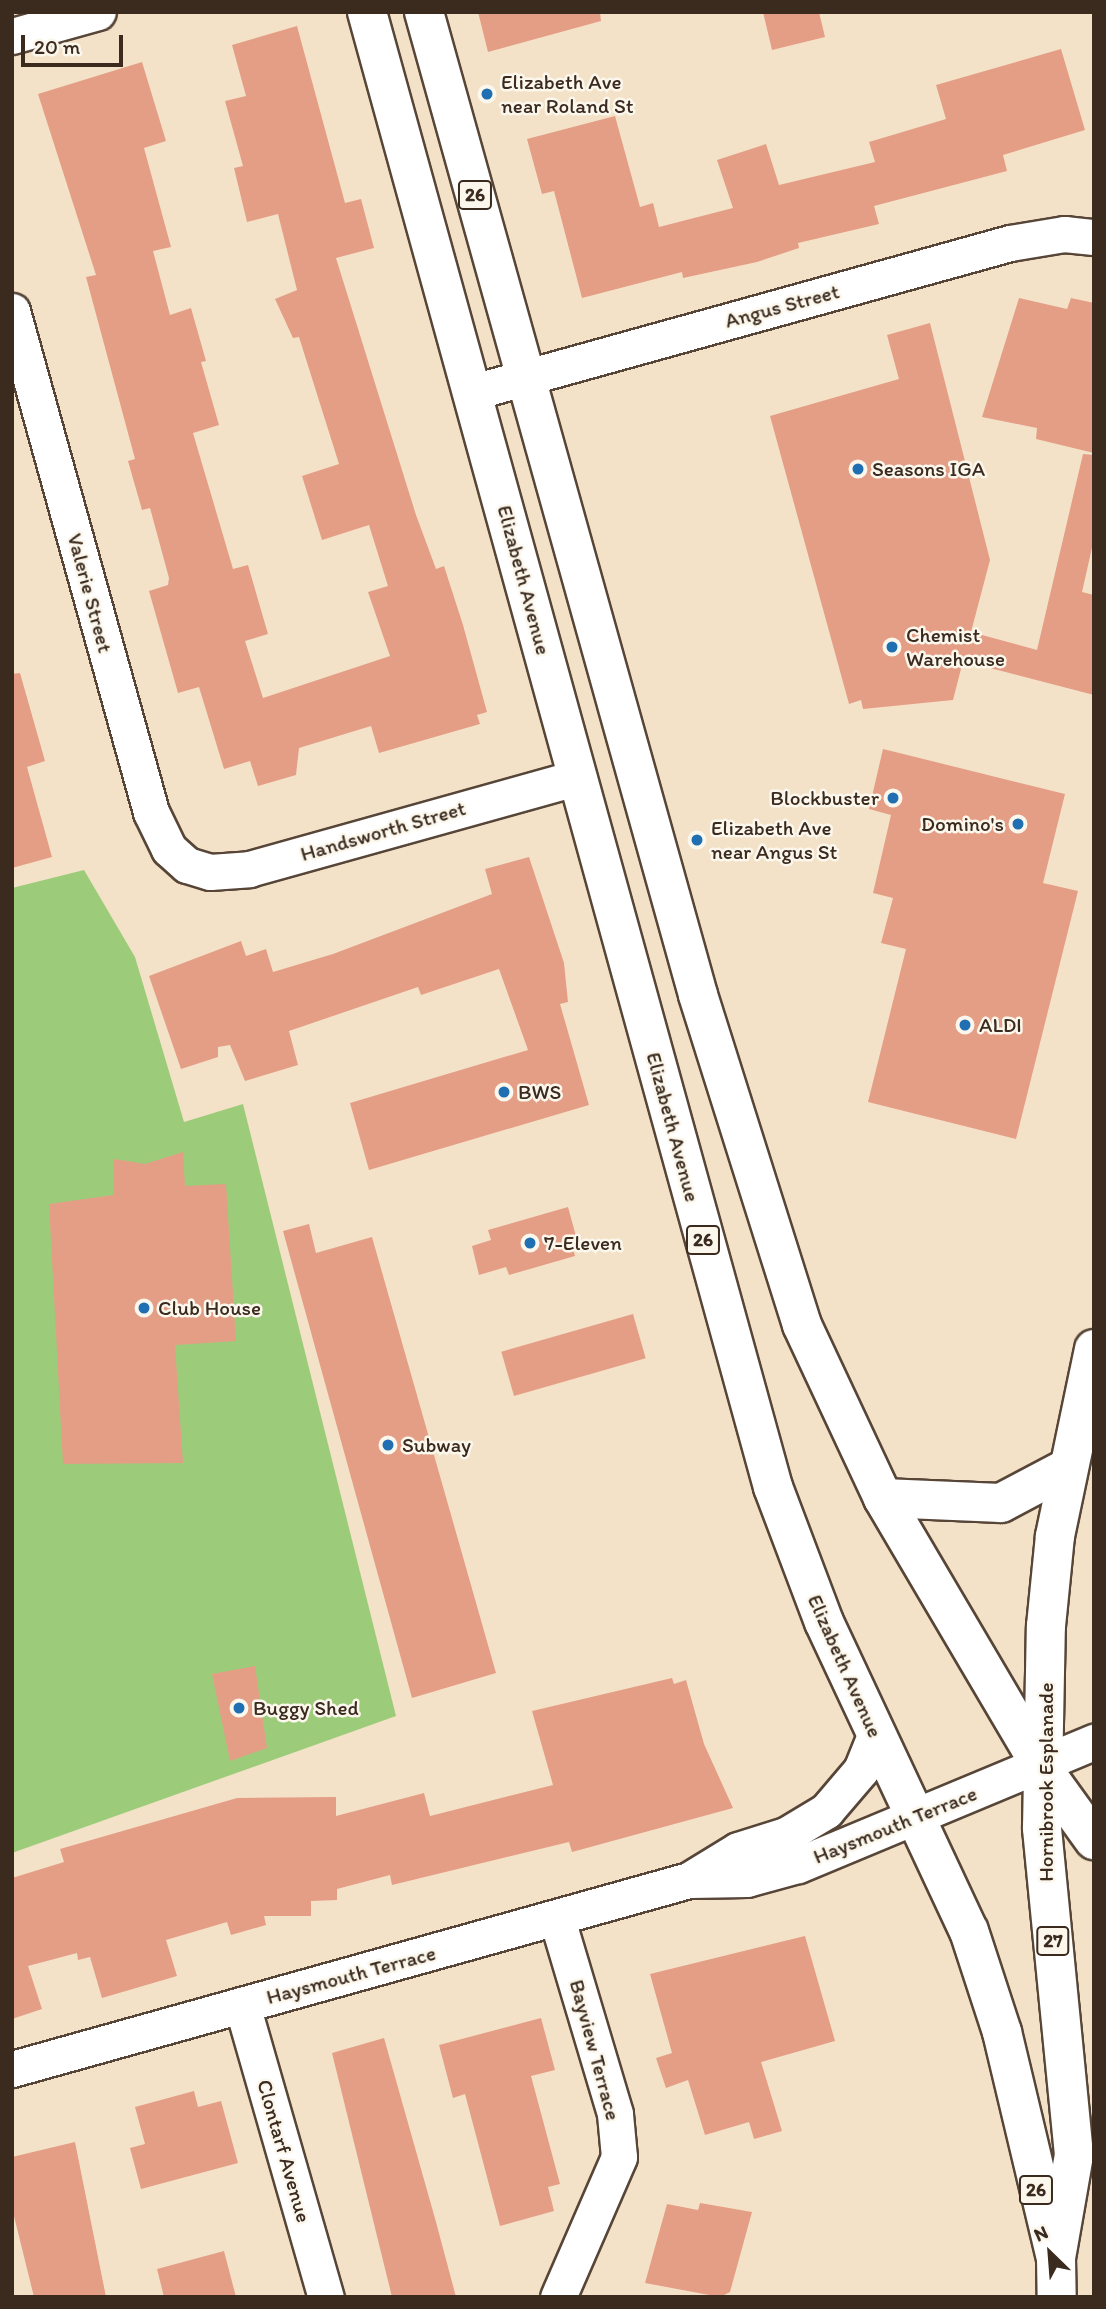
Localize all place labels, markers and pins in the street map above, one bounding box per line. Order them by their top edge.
place label: Elizabeth Ave near Roland St [501,69,632,119]
marker: Elizabeth Ave near Roland St [479,86,495,102]
place label: Seasons IGA [872,456,985,482]
marker: Seasons IGA [850,461,866,477]
place label: Chemist Warehouse [906,622,1005,672]
marker: Chemist Warehouse [884,639,900,655]
place label: Blockbuster [770,785,879,811]
marker: Blockbuster [885,790,901,806]
place label: Domino's [921,811,1004,837]
place label: Elizabeth Ave near Angus St [711,815,837,865]
marker: Domino's [1010,816,1026,832]
marker: Elizabeth Ave near Angus St [689,832,705,848]
place label: ALDI [979,1012,1022,1038]
marker: ALDI [957,1017,973,1033]
place label: BWS [518,1079,561,1105]
marker: BWS [496,1084,512,1100]
place label: 7-Eleven [544,1230,622,1256]
marker: 7-Eleven [522,1235,538,1251]
place label: Club House [158,1295,261,1321]
marker: Club House [136,1300,152,1316]
place label: Subway [402,1432,471,1458]
marker: Subway [380,1437,396,1453]
place label: Buggy Shed [253,1695,359,1721]
marker: Buggy Shed [231,1700,247,1716]

